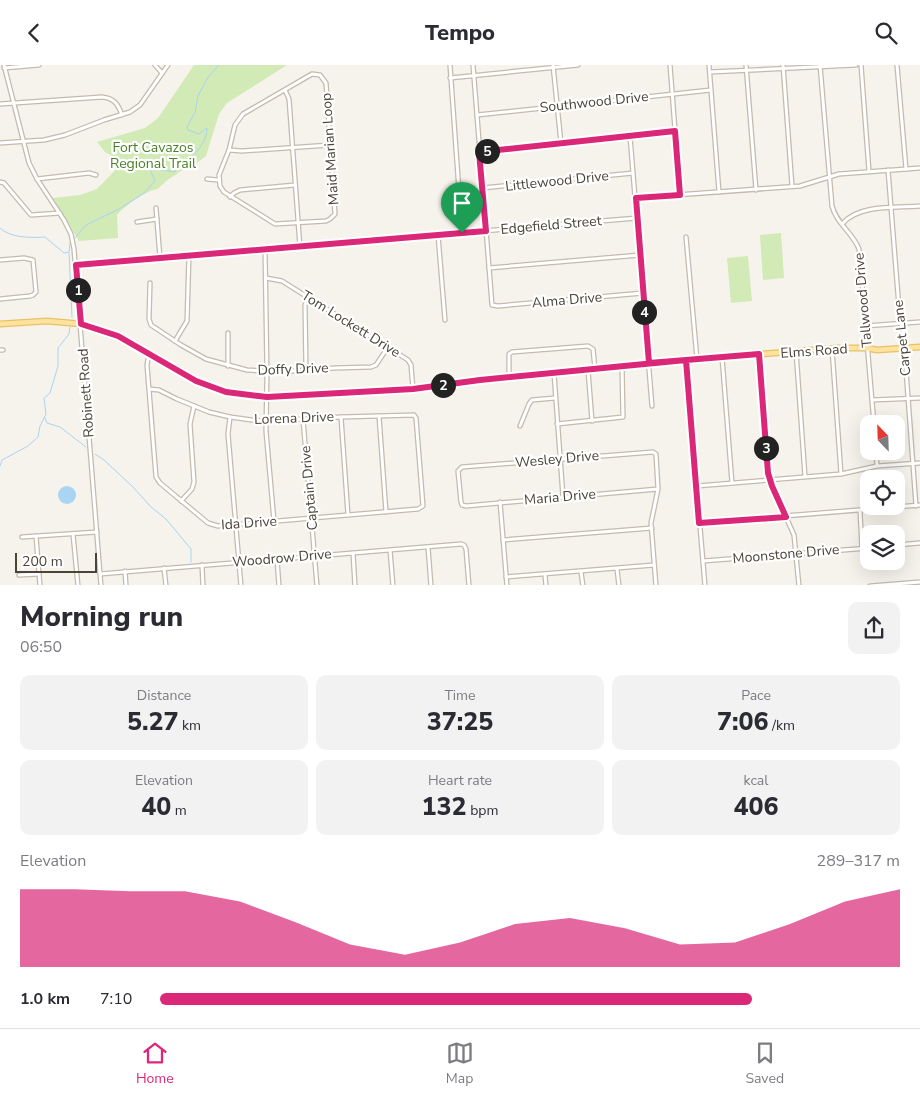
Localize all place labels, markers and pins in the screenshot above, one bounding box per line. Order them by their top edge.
pin: 5 [474,139,500,163]
pin [441,182,483,233]
pin: 1 [66,277,90,303]
pin: 4 [632,299,656,325]
pin: 2 [430,373,456,397]
pin: 3 [754,435,778,461]

